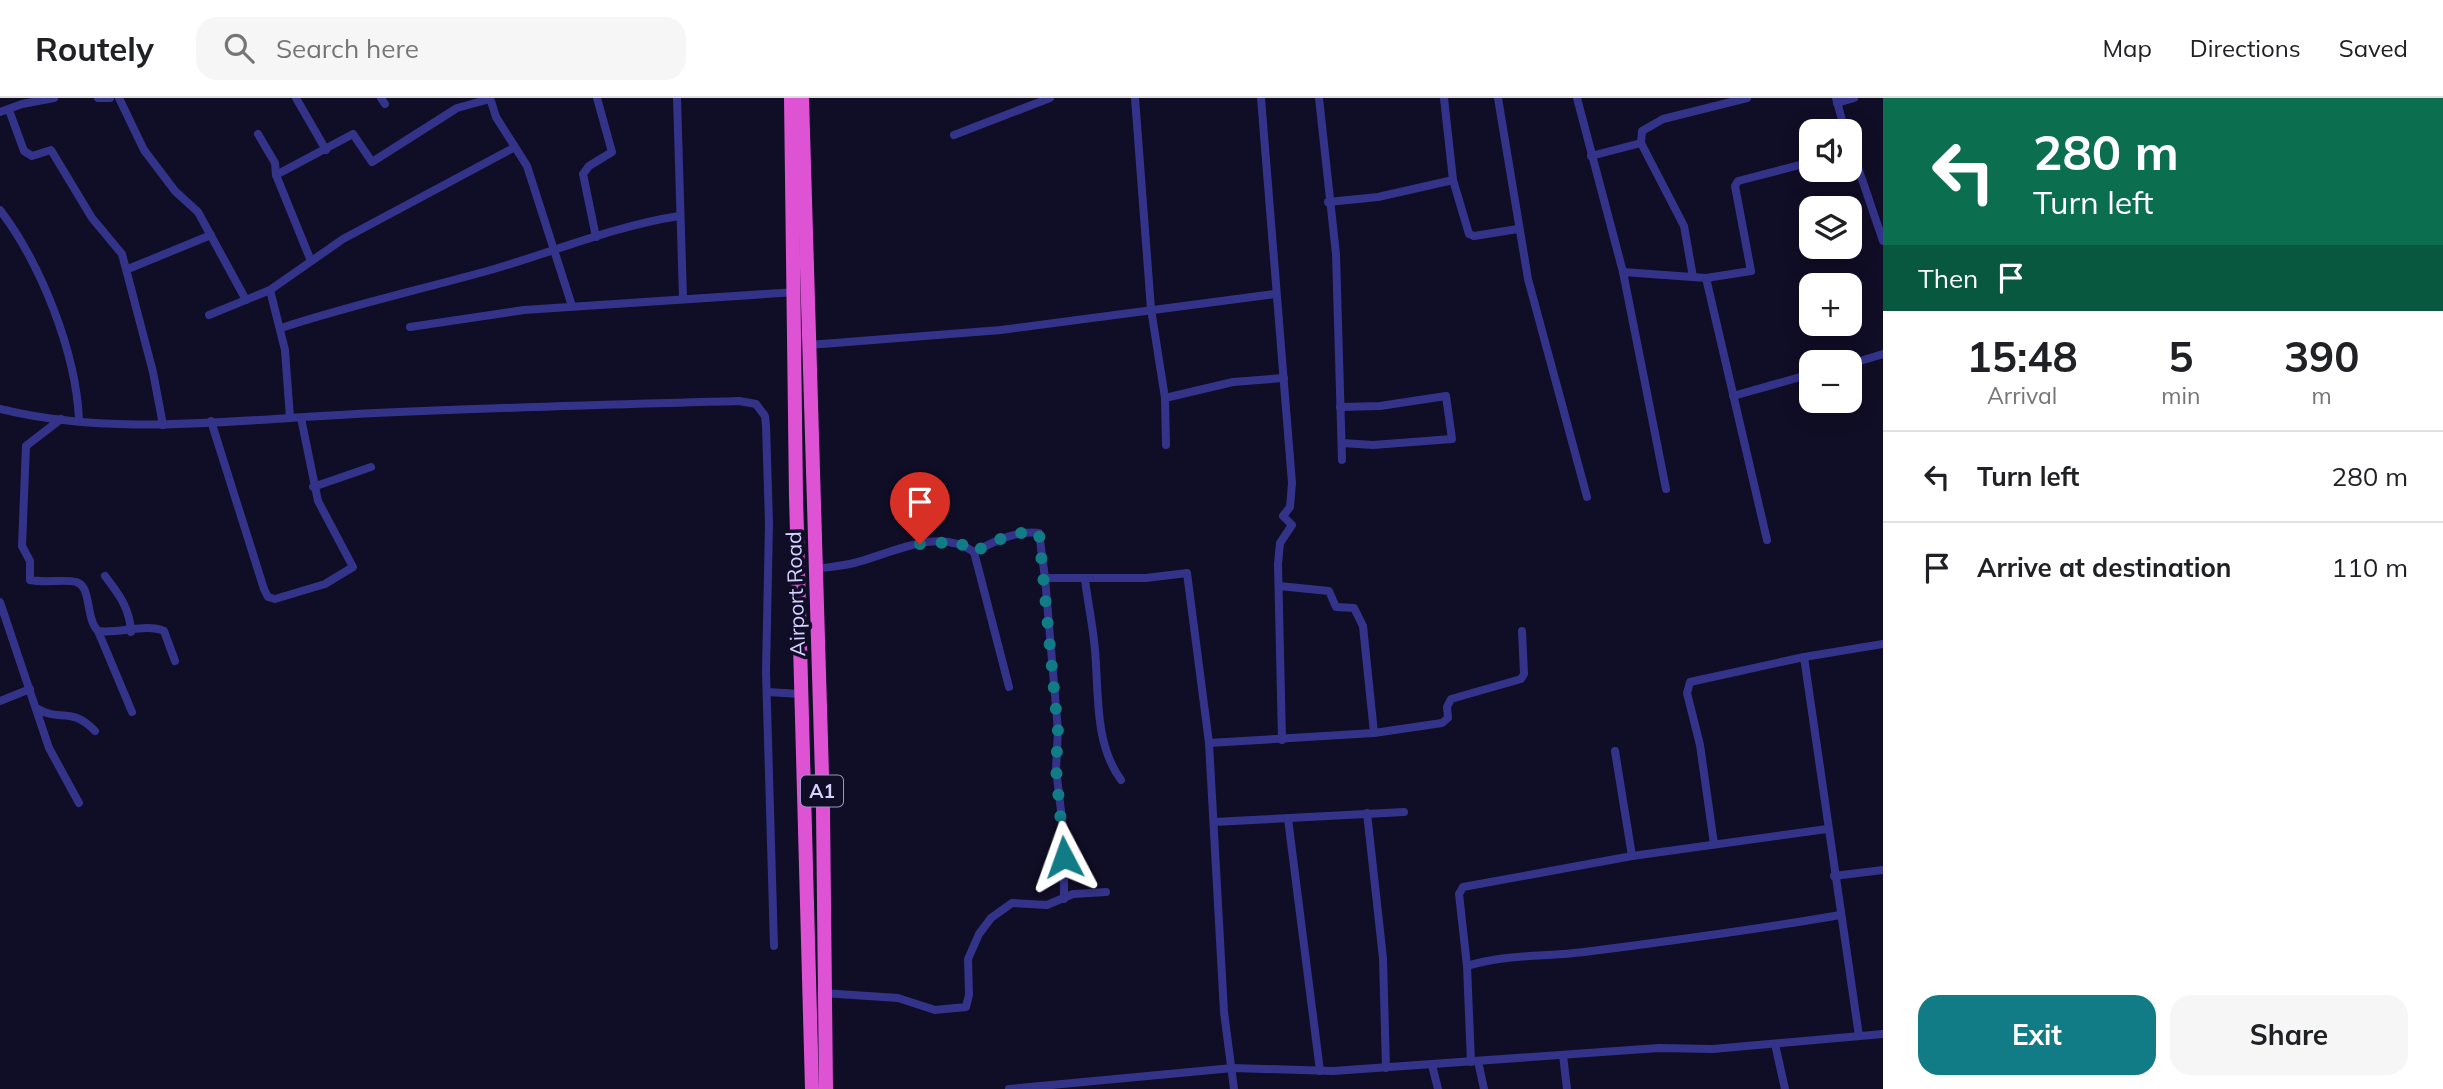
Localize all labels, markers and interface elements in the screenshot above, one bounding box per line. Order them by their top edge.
search box [196,17,686,80]
text: Routely [35,28,154,69]
icon: search [220,29,258,67]
text: Search here [276,32,419,65]
text: Map [2102,33,2152,63]
text: Directions [2190,33,2301,63]
text: Saved [2339,33,2408,63]
map controls [1799,119,1862,413]
button: sound [1799,119,1862,182]
text: 280 m [2033,121,2179,182]
icon: left [1918,126,2009,217]
text: Turn left [2033,182,2153,222]
button: layers [1799,196,1862,259]
icon: arrive [1992,259,2030,297]
text: Then [1918,262,1978,295]
button: + [1799,273,1862,336]
text: 15:48 [1967,330,2078,383]
text: 5 [2168,330,2193,383]
text: 390 [2284,330,2359,383]
button: − [1799,350,1862,413]
text: Arrival [1987,381,2057,410]
text: min [2161,381,2200,410]
text: m [2312,381,2332,410]
icon: left [1918,458,1956,496]
text: Turn left [1977,460,2079,493]
text: 280 m [2332,460,2408,493]
pin [890,472,950,544]
icon: arrive [901,483,939,521]
street label: Airport Road [780,531,810,657]
icon: arrive [1918,549,1956,587]
text: Arrive at destination [1977,551,2232,584]
text: 110 m [2332,551,2408,584]
road number: A1 [801,776,843,806]
position arrow [1027,820,1101,894]
button: Exit [1918,995,2156,1075]
button: Share [2170,995,2408,1075]

